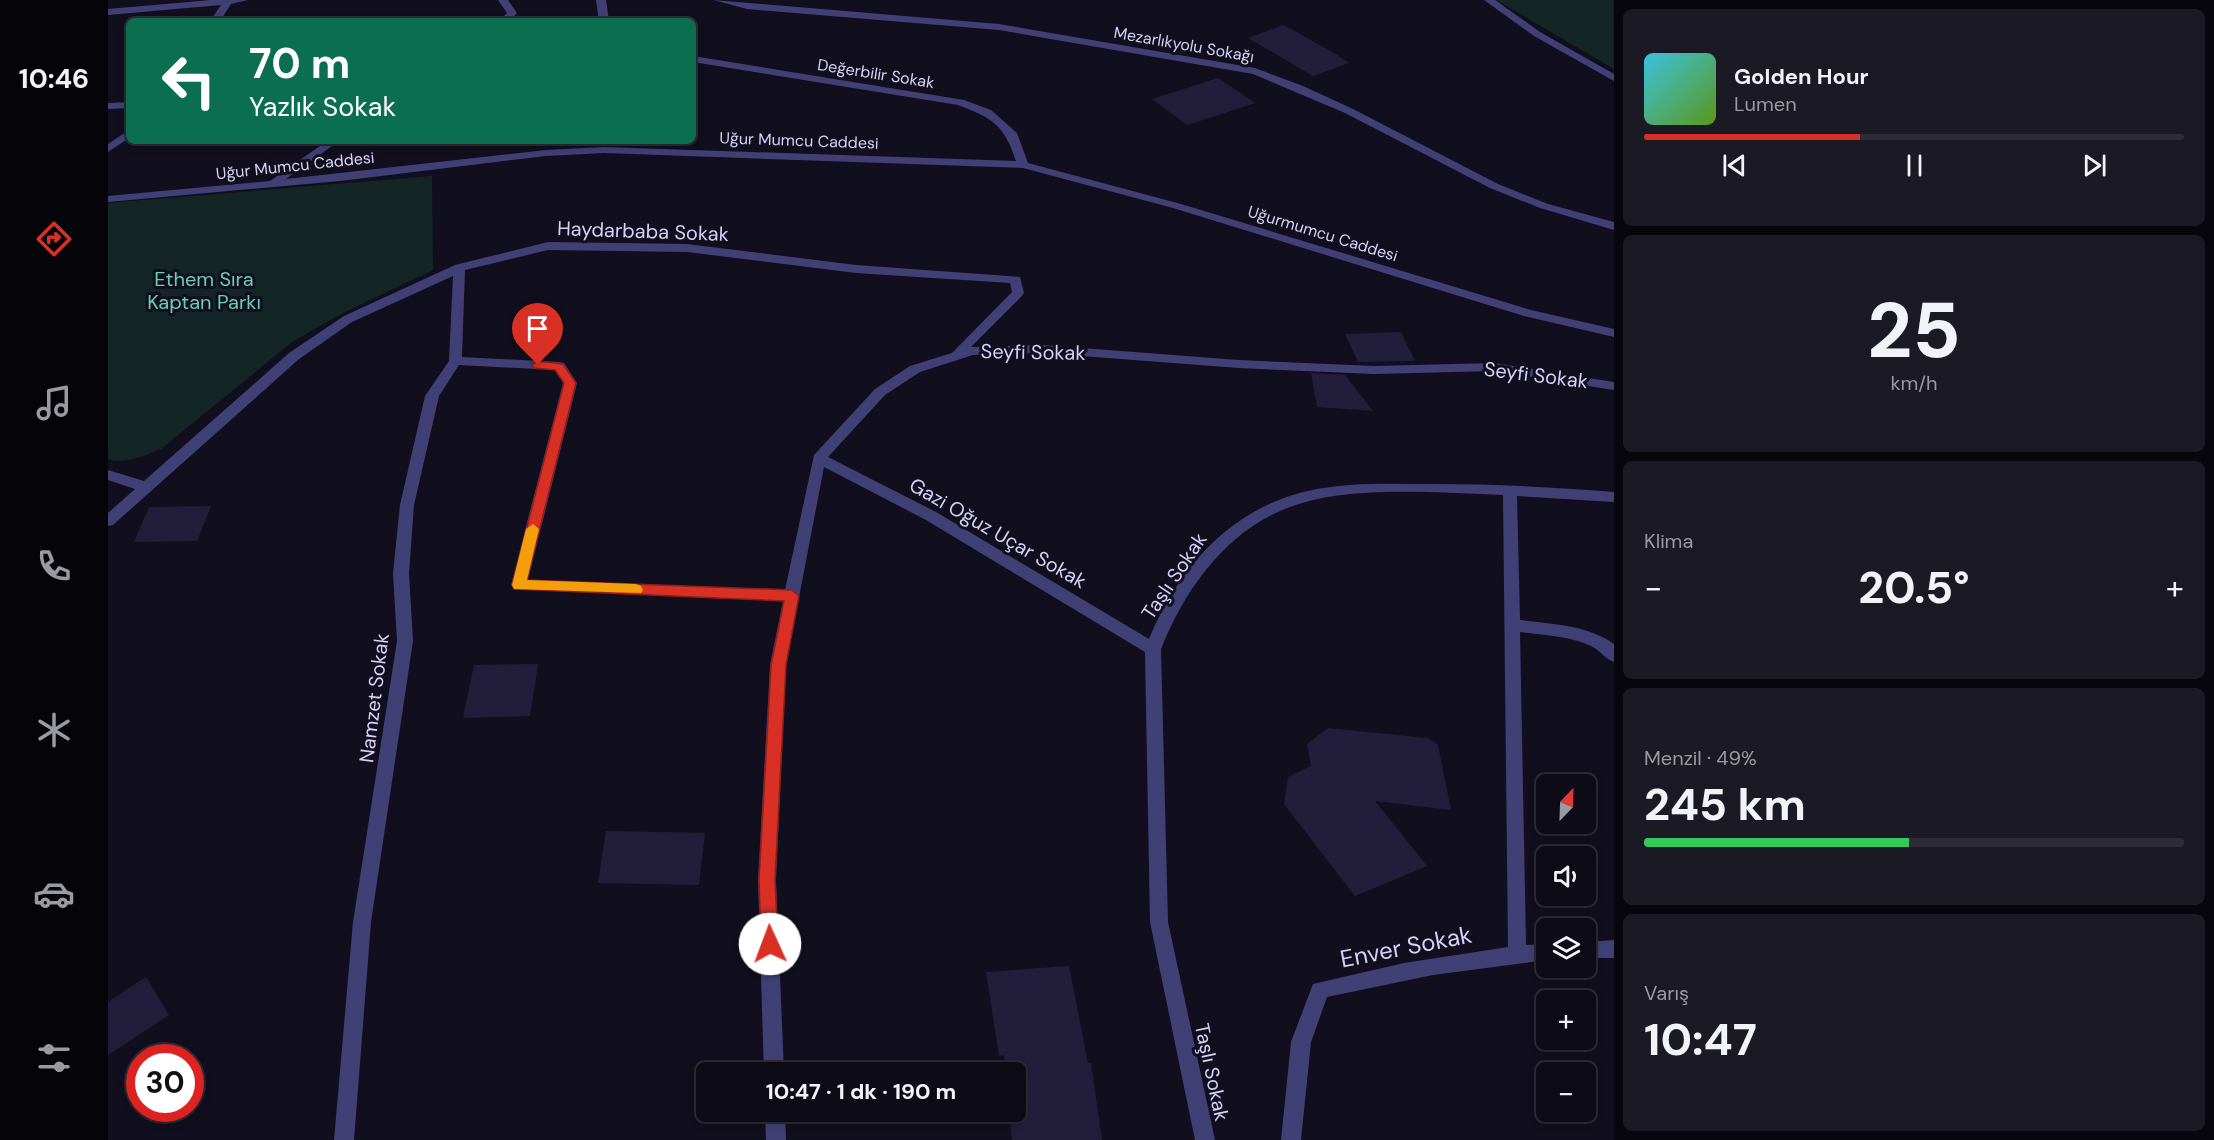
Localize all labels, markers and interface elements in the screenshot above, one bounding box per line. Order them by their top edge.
street label: Mezarlıkyolu Sokağı [1112,22,1256,67]
text: 70 m [249,36,350,91]
icon: left [150,42,228,120]
street label: Değerbilir Sokak [816,54,936,93]
text: 10:46 [19,61,89,96]
text: Golden Hour [1734,62,1869,91]
text: Yazlık Sokak [249,89,396,124]
text: Lumen [1734,91,1797,117]
street label: Uğur Mumcu Caddesi [719,127,879,154]
street label: Uğur Mumcu Caddesi [215,147,375,184]
icon: previous [1718,149,1751,182]
icon: pause [1898,149,1931,182]
icon: next [2078,149,2111,182]
street label: Uğurmumcu Caddesi [1245,201,1400,266]
street label: Haydarbaba Sokak [557,215,729,247]
icon: directions [33,218,75,260]
park label: Ethem Sıra Kaptan Parkı [147,266,261,315]
text: 25 [1867,280,1961,381]
pin [512,303,563,365]
icon: arrive [521,312,554,345]
street label: Seyfi Sokak [980,338,1086,366]
street label: Seyfi Sokak [1482,356,1590,394]
text: km/h [1890,370,1938,396]
icon: music [33,382,75,424]
street label: Gazi Oğuz Uçar Sokak [905,472,1091,594]
street label: Taşlı Sokak [1135,528,1213,624]
text: Klima [1644,528,1693,554]
icon: phone [33,545,75,587]
text: 20.5° [1858,558,1970,617]
text: − [1644,566,1662,609]
text: + [2166,566,2184,609]
street label: Namzet Sokak [353,632,395,764]
icon: climate [33,709,75,751]
text: Menzil · 49% [1644,745,1757,771]
north arrow [1536,774,1596,834]
map controls [1536,774,1596,1122]
text: 245 km [1644,775,1806,834]
button: sound [1536,846,1596,906]
icon: car [33,873,75,915]
position arrow [738,912,802,976]
button: layers [1536,918,1596,978]
street label: Enver Sokak [1338,919,1474,974]
text: Varış [1644,980,1689,1006]
button: + [1536,990,1596,1050]
text: 10:47 [1644,1010,1757,1069]
street label: Taşlı Sokak [1189,1021,1235,1123]
icon: filters [33,1037,75,1079]
speed limit sign: 30 [126,1044,204,1122]
button: − [1536,1062,1596,1122]
text: 10:47 · 1 dk · 190 m [766,1077,956,1106]

